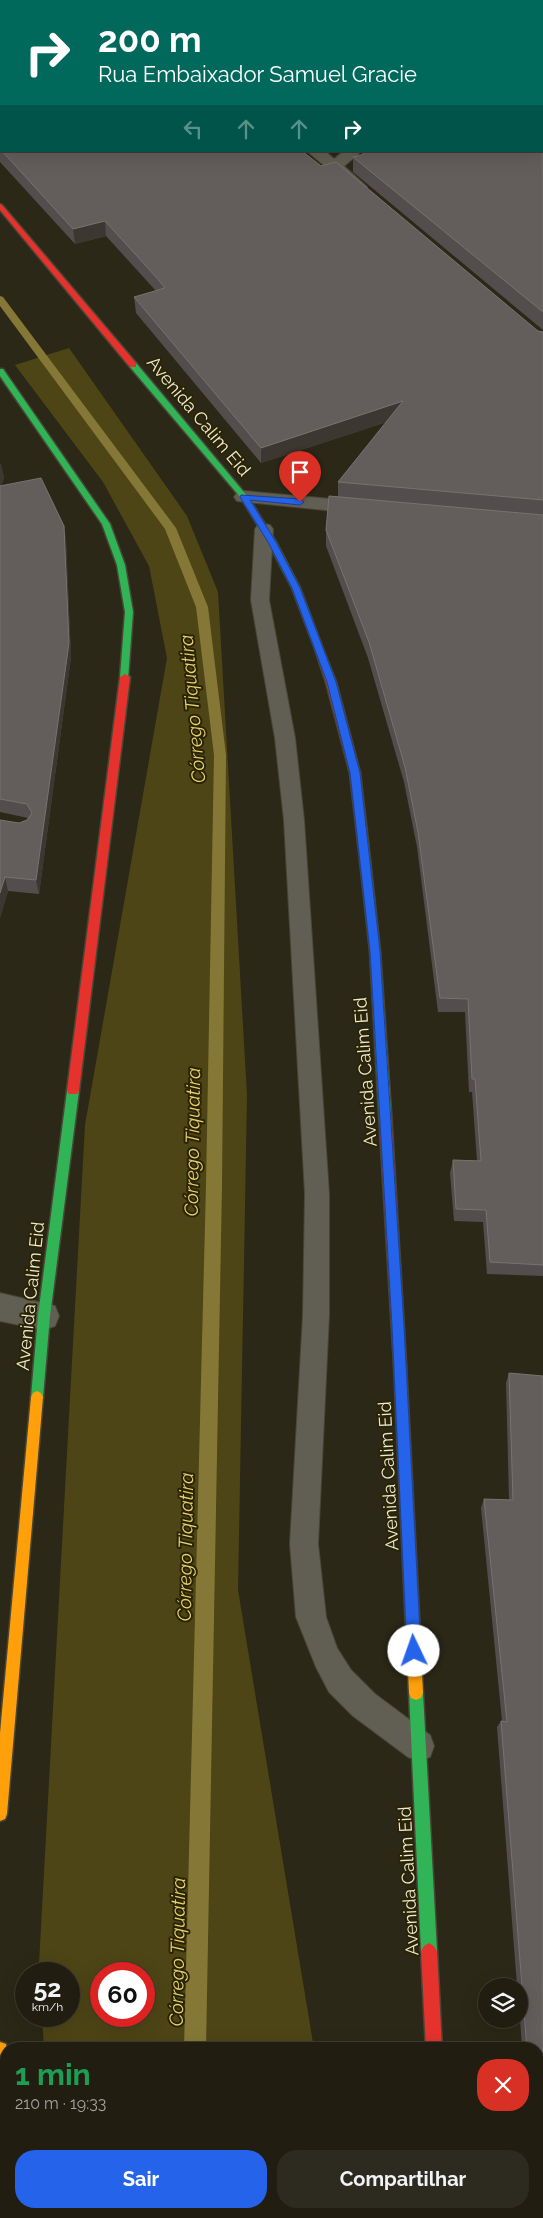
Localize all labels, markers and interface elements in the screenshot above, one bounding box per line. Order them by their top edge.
text: 200 m [98,19,202,60]
icon: right [15,20,80,85]
text: Rua Embaixador Samuel Gracie [98,61,417,87]
icon: left [179,115,207,143]
icon: ahead [232,115,260,143]
icon: ahead [285,115,313,143]
icon: right [338,115,366,143]
street label: Avenida Calim Eid [143,352,255,480]
pin [279,451,321,502]
icon: arrive [286,458,314,486]
water label: Córrego Tiquatira [175,634,209,784]
street label: Avenida Calim Eid [349,997,381,1147]
water label: Córrego Tiquatira [180,1067,204,1217]
street label: Avenida Calim Eid [12,1220,48,1372]
street label: Avenida Calim Eid [374,1401,402,1551]
water label: Córrego Tiquatira [173,1472,197,1622]
position arrow [387,1624,439,1676]
street label: Avenida Calim Eid [394,1806,422,1956]
water label: Córrego Tiquatira [165,1877,189,2027]
speed limit sign: 60 [90,1962,155,2027]
text: 52 [34,1973,61,2003]
map controls [478,1978,528,2028]
button: layers [478,1978,528,2028]
text: km/h [32,2000,63,2014]
text: 1 min [15,2057,91,2092]
button: close [477,2059,529,2111]
text: 210 m · 19:33 [15,2094,106,2113]
button: Sair [15,2150,267,2208]
button: Compartilhar [277,2150,529,2208]

